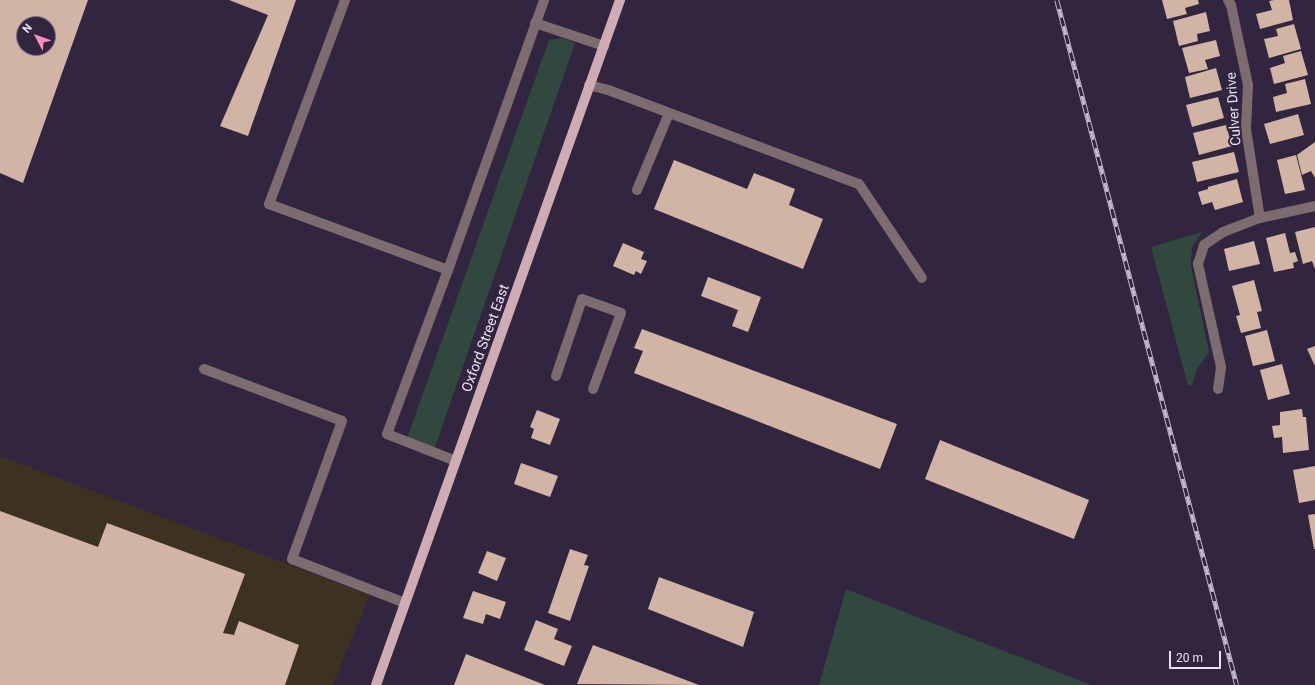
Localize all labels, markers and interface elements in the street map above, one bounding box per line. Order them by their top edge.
north arrow [16,16,56,56]
text: N [20,21,35,36]
street label: Culver Drive [1222,71,1244,147]
street label: Oxford Street East [458,282,512,394]
scale bar [1171,643,1223,669]
text: 20 m [1176,651,1203,665]

